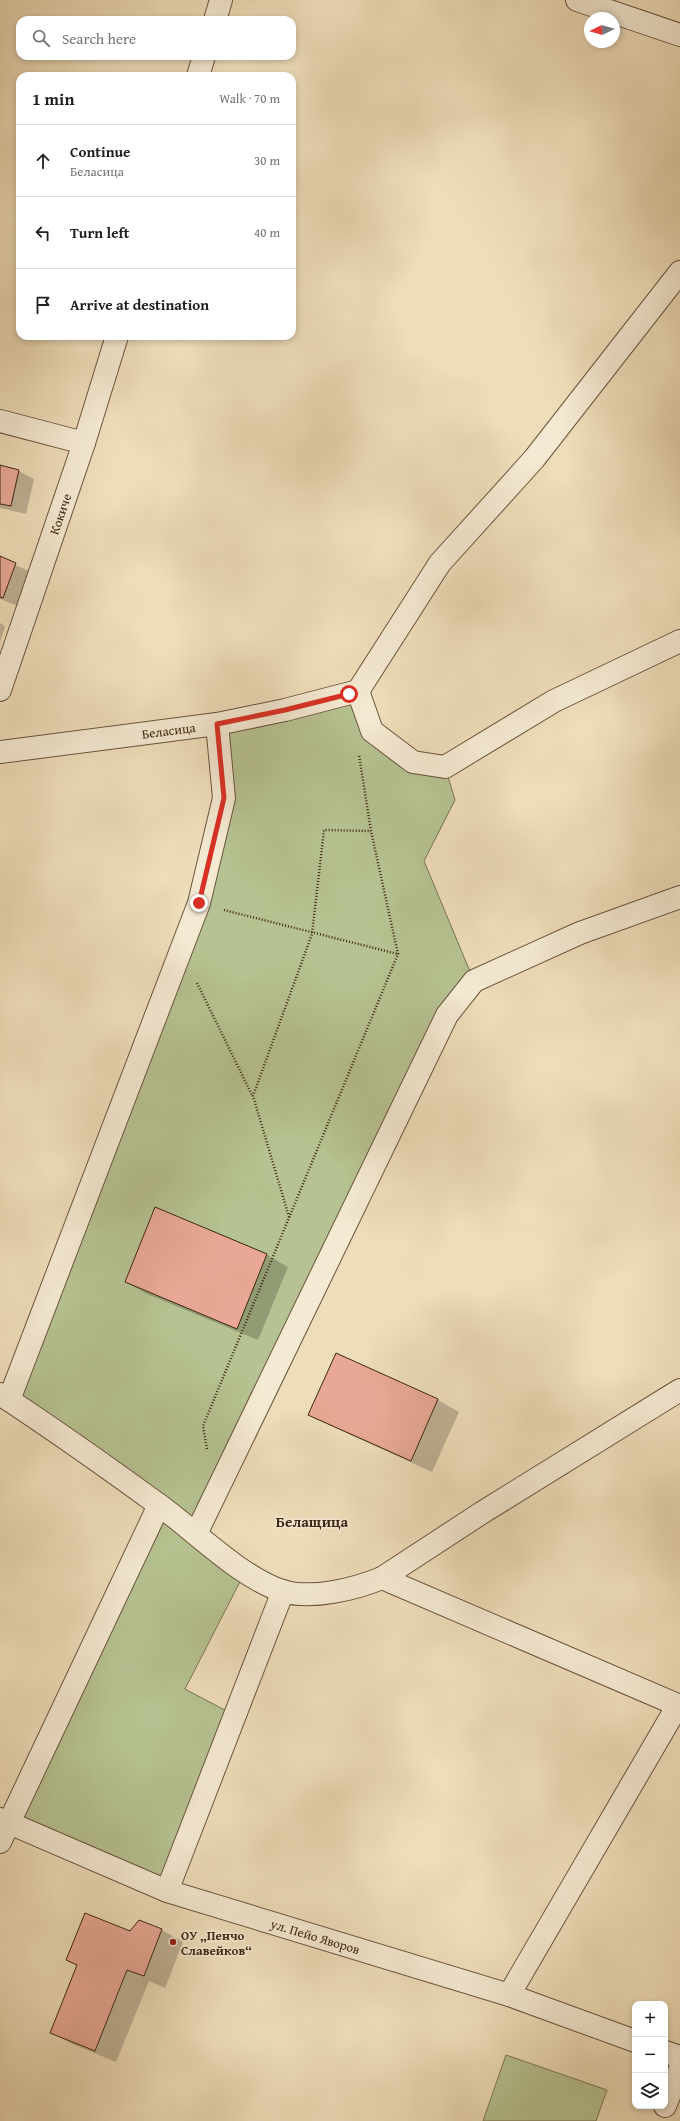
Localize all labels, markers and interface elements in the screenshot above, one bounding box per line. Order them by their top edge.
north arrow [584,12,620,48]
search box [16,16,296,60]
icon: search [30,27,52,49]
text: Search here [62,28,136,49]
text: 1 min [32,86,74,111]
text: Walk · 70 m [219,89,280,108]
text: Continue [70,141,131,162]
icon: ahead [32,150,54,172]
text: 30 m [254,151,280,170]
text: Беласица [70,162,124,181]
icon: left [32,222,54,244]
text: Turn left [70,222,129,243]
text: 40 m [254,223,280,242]
icon: arrive [32,294,54,316]
text: Arrive at destination [70,294,209,315]
street label: Кокиче [45,491,76,537]
route start [340,685,358,703]
street label: Беласица [141,718,197,744]
route end [190,894,208,912]
district label: Белащица [276,1511,349,1532]
street label: ул. Пейо Яворов [267,1914,362,1959]
place label: ОУ „Пенчо Славейков“ [181,1926,252,1960]
marker: ОУ „Пенчо Славейков“ [168,1937,178,1947]
map controls [632,2001,668,2109]
button: + [632,2001,668,2037]
button: − [632,2037,668,2073]
button: layers [632,2073,668,2109]

